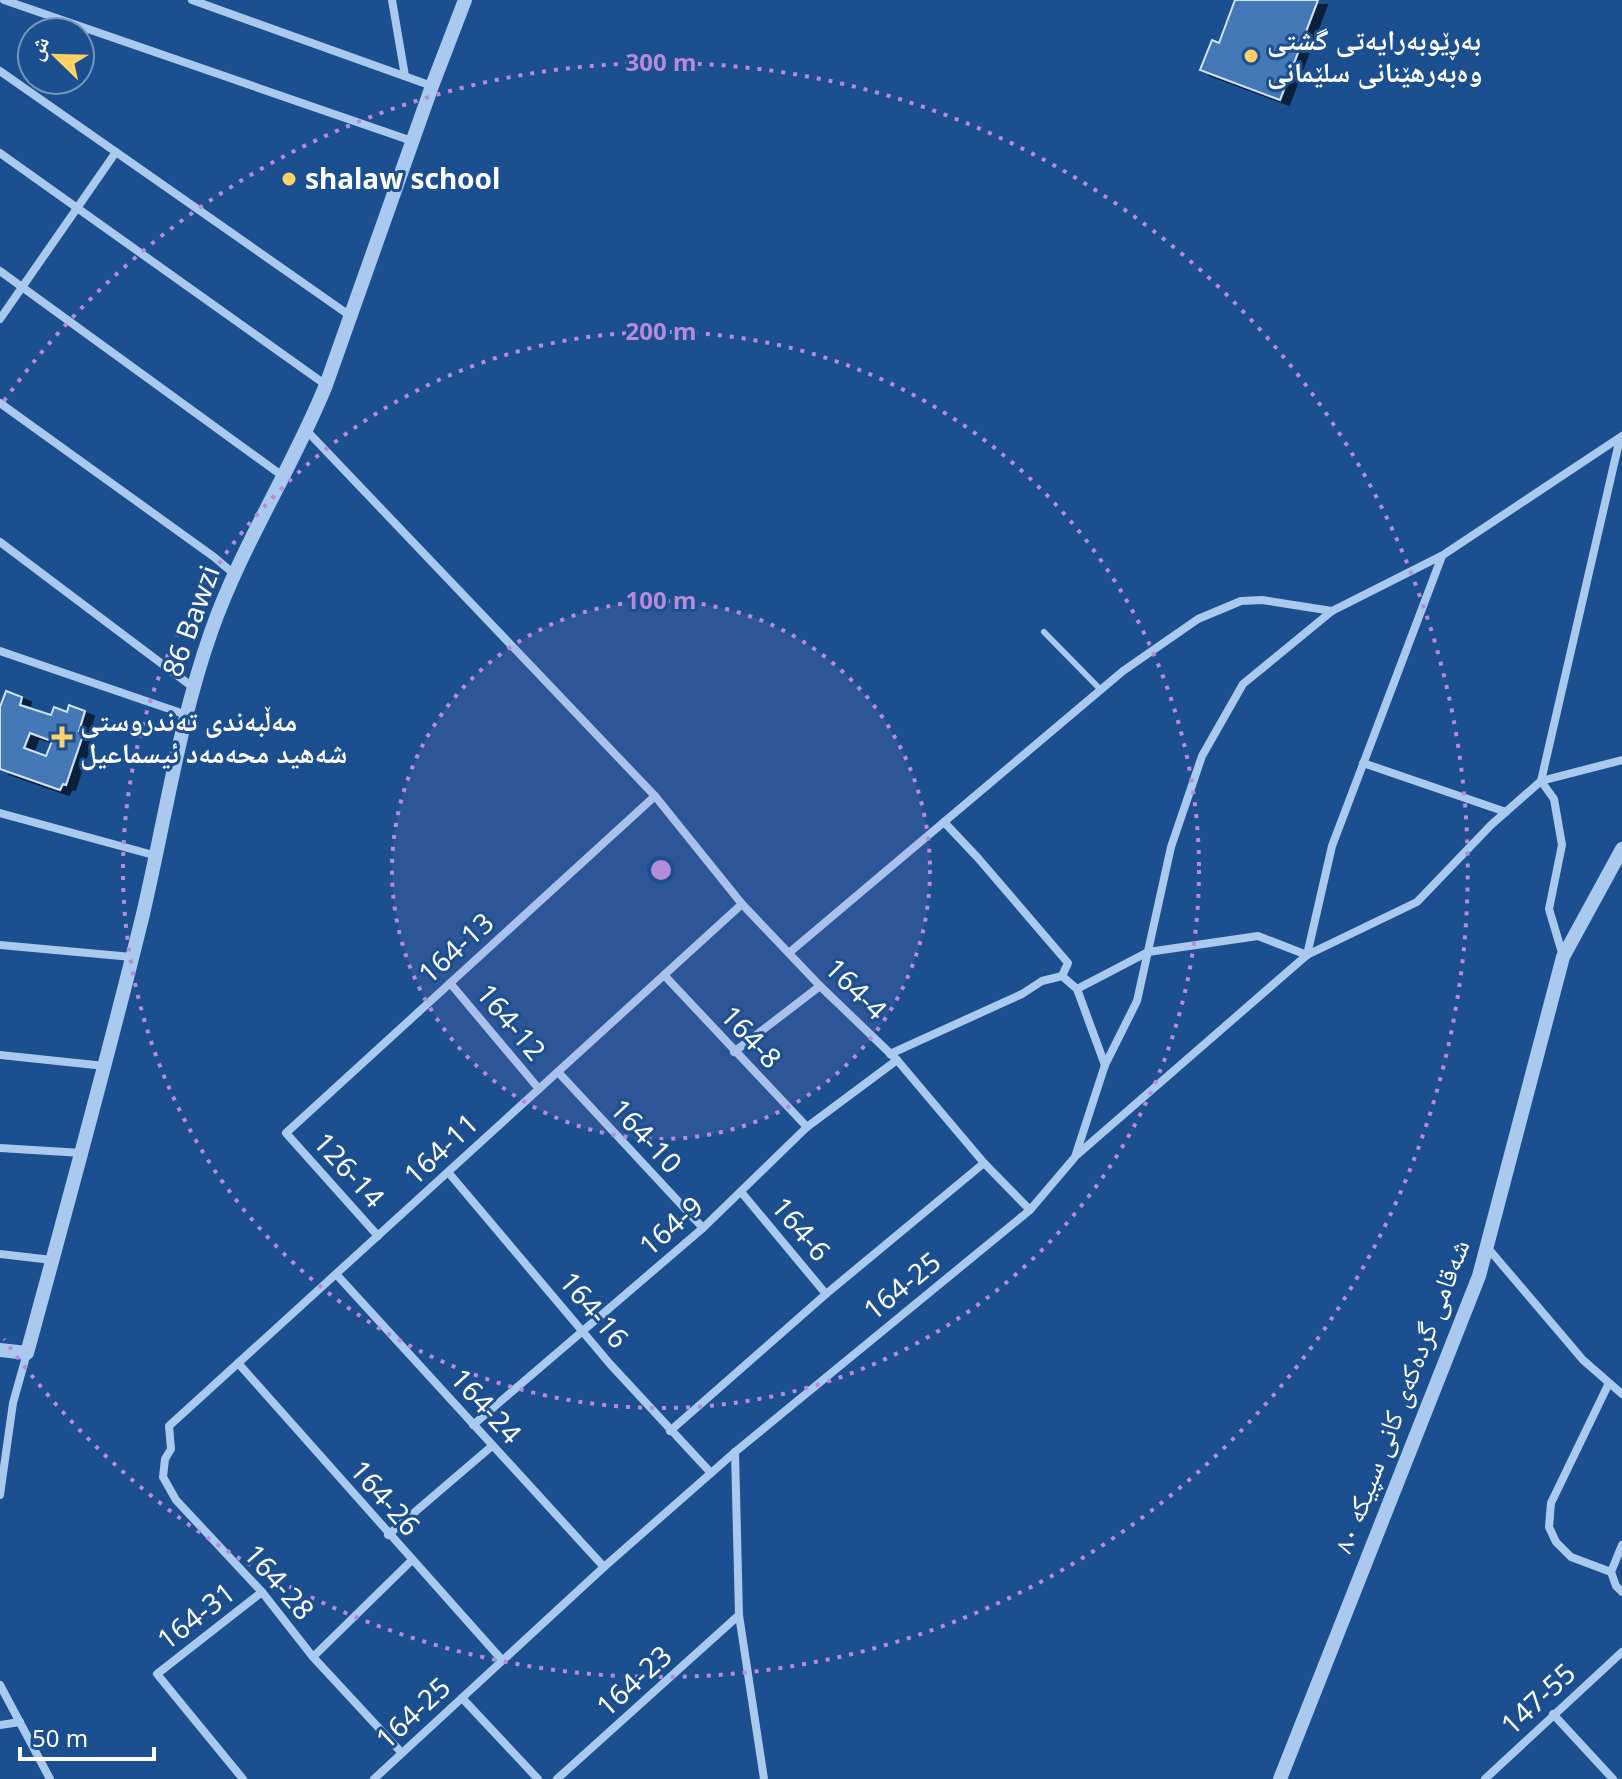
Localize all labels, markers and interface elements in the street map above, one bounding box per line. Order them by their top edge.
north arrow [16,16,96,96]
place label: بەڕێوبەرایەتی گشتی وەبەرهێنانی سلێمانی [1267,20,1482,90]
text: ش [18,31,55,64]
text: 300 m [626,45,696,78]
marker: بەڕێوبەرایەتی گشتی وەبەرهێنانی سلێمانی [1242,47,1260,65]
place label: shalaw school [305,159,500,197]
marker: shalaw school [280,170,298,188]
text: 200 m [626,314,696,347]
street label: 86 Bawzi [152,560,228,681]
text: 100 m [626,583,696,616]
place label: مەڵبەندی تەندروستی شەهید محەمەد ئیسماعیل [80,701,347,771]
marker: مەڵبەندی تەندروستی شەهید محەمەد ئیسماعیل [51,726,73,748]
centre of rings [647,856,675,884]
street label: 164-13 [410,903,501,991]
street label: 164-4 [817,949,896,1028]
street label: 164-12 [469,975,555,1068]
street label: 164-8 [713,997,791,1076]
street label: 164-10 [602,1090,691,1181]
street label: 164-11 [395,1104,486,1193]
street label: 126-14 [306,1124,394,1215]
street label: 164-9 [630,1187,710,1264]
street label: 164-6 [764,1188,840,1269]
street label: شەقامی گردەکەی کانی سپیکە ٨٠ [1323,1233,1478,1558]
street label: 164-25 [855,1242,948,1328]
street label: 164-16 [552,1263,638,1356]
street label: 164-24 [443,1360,531,1451]
street label: 164-26 [342,1451,429,1543]
street label: 164-28 [236,1535,323,1627]
street label: 164-31 [149,1573,242,1658]
street label: 164-23 [588,1636,679,1724]
street label: 147-55 [1492,1654,1583,1743]
street label: 164-25 [367,1668,458,1757]
scale bar [20,1711,154,1761]
text: 50 m [32,1721,88,1754]

